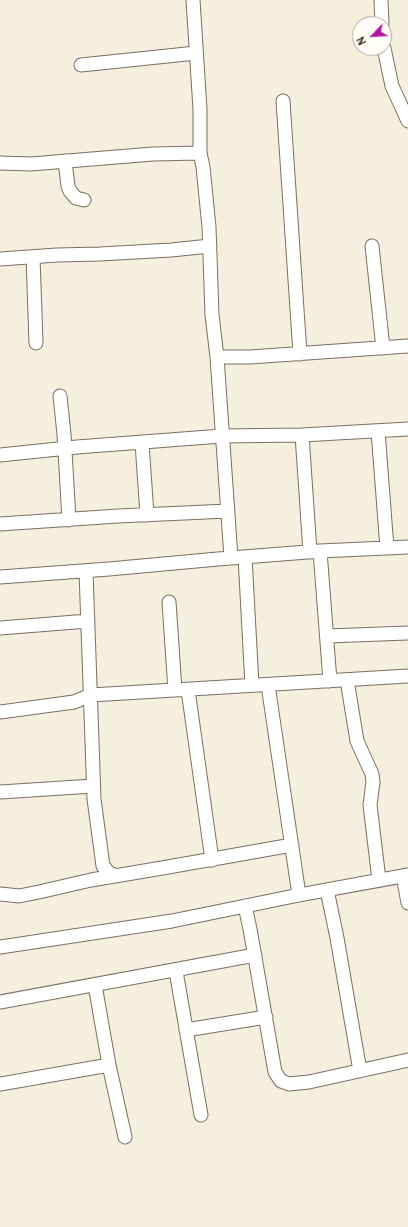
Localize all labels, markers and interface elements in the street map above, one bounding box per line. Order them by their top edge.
north arrow [352,16,392,56]
text: N [354,35,369,47]

